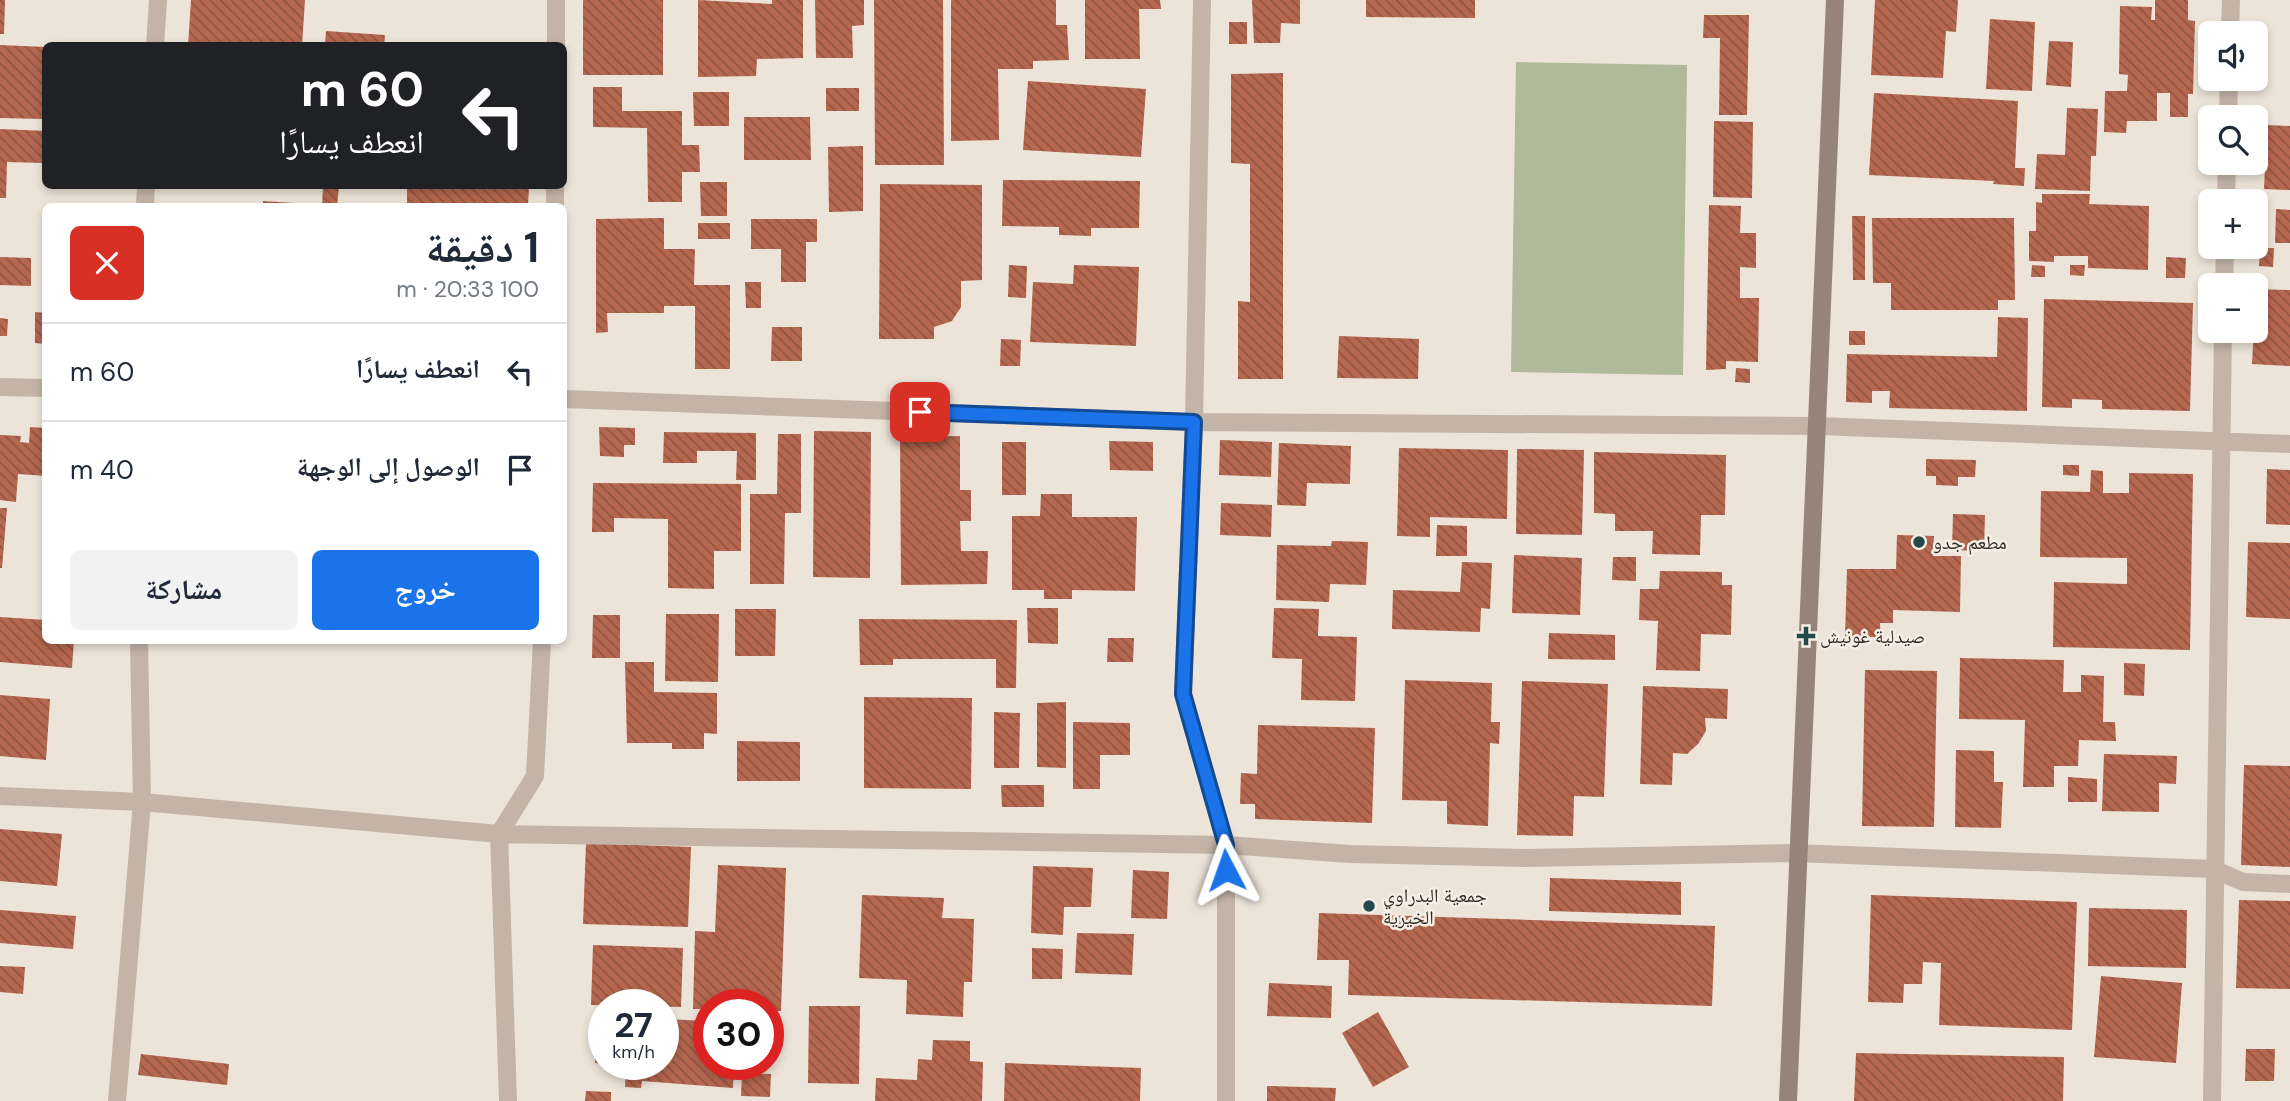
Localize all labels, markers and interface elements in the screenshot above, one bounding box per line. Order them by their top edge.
map controls [2198,21,2268,343]
button: sound [2198,21,2268,91]
text: 60 m [301,57,424,121]
icon: left [448,70,539,161]
button: search [2198,105,2268,175]
text: انعطف يسارًا [279,121,424,163]
button: + [2198,189,2268,259]
text: 1 دقيقة [426,220,539,275]
button: close [70,226,144,300]
button: − [2198,273,2268,343]
text: 100 m · 20:33 [396,274,539,304]
text: انعطف يسارًا [356,352,480,386]
icon: left [501,353,539,391]
text: 60 m [70,355,134,389]
pin [890,382,950,442]
icon: arrive [901,393,939,431]
text: الوصول إلى الوجهة [297,450,480,484]
icon: arrive [501,451,539,489]
text: 40 m [70,453,134,487]
place label: مطعم جدو [1933,530,2007,555]
marker: مطعم جدو [1911,534,1927,550]
button: مشاركة [70,550,298,630]
button: خروج [312,550,539,630]
place label: صيدلية غونيش [1820,624,1925,649]
marker: صيدلية غونيش [1798,628,1814,644]
position arrow [1189,833,1263,907]
place label: جمعية البدراوي الخيرية [1383,883,1487,930]
marker: جمعية البدراوي الخيرية [1361,898,1377,914]
speed limit sign: 30 [693,989,784,1080]
text: 27 [614,1002,653,1048]
text: km/h [612,1040,655,1064]

